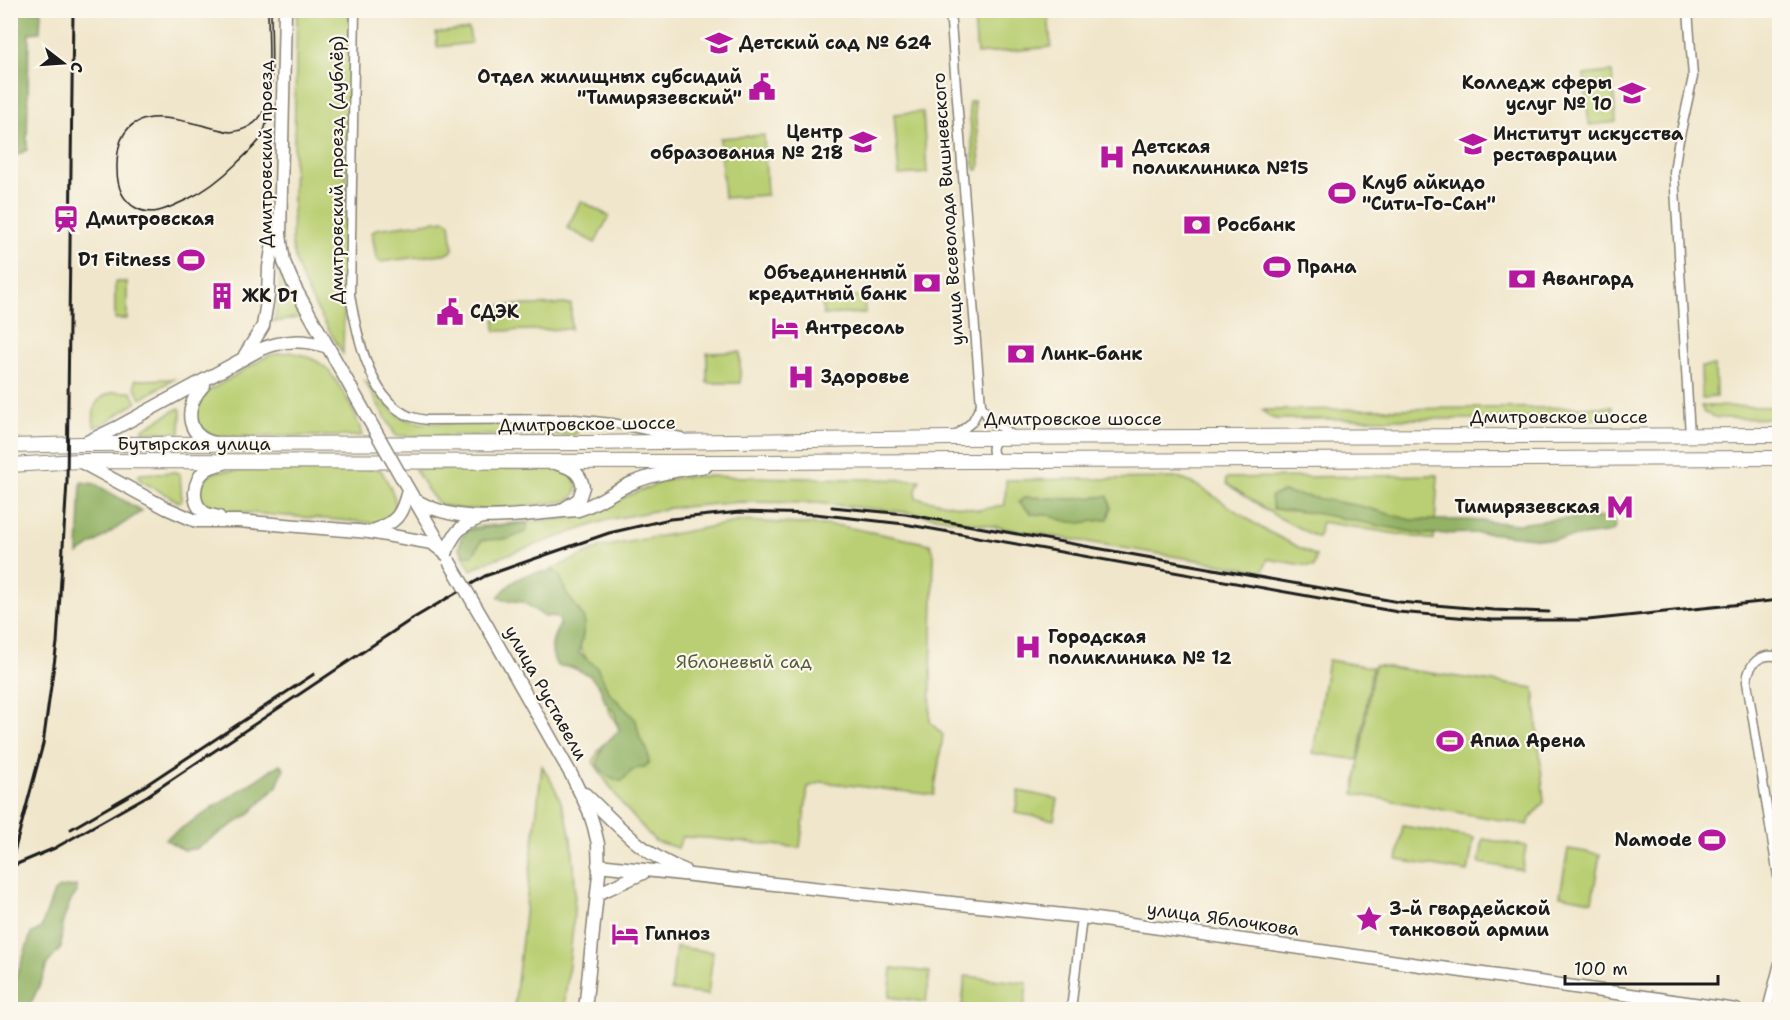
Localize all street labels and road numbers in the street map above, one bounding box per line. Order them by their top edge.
street label: Дмитровский проезд (дублёр) [325,36,349,304]
street label: Дмитровский проезд [254,60,278,248]
street label: улица Всеволода Вишневского [926,72,970,346]
street label: Дмитровское шоссе [1470,405,1648,429]
street label: Дмитровское шоссе [984,407,1162,431]
street label: Дмитровское шоссе [498,410,676,438]
street label: Бутырская улица [117,432,271,456]
street label: улица Руставели [499,621,593,765]
street label: улица Яблочкова [1145,896,1301,942]

